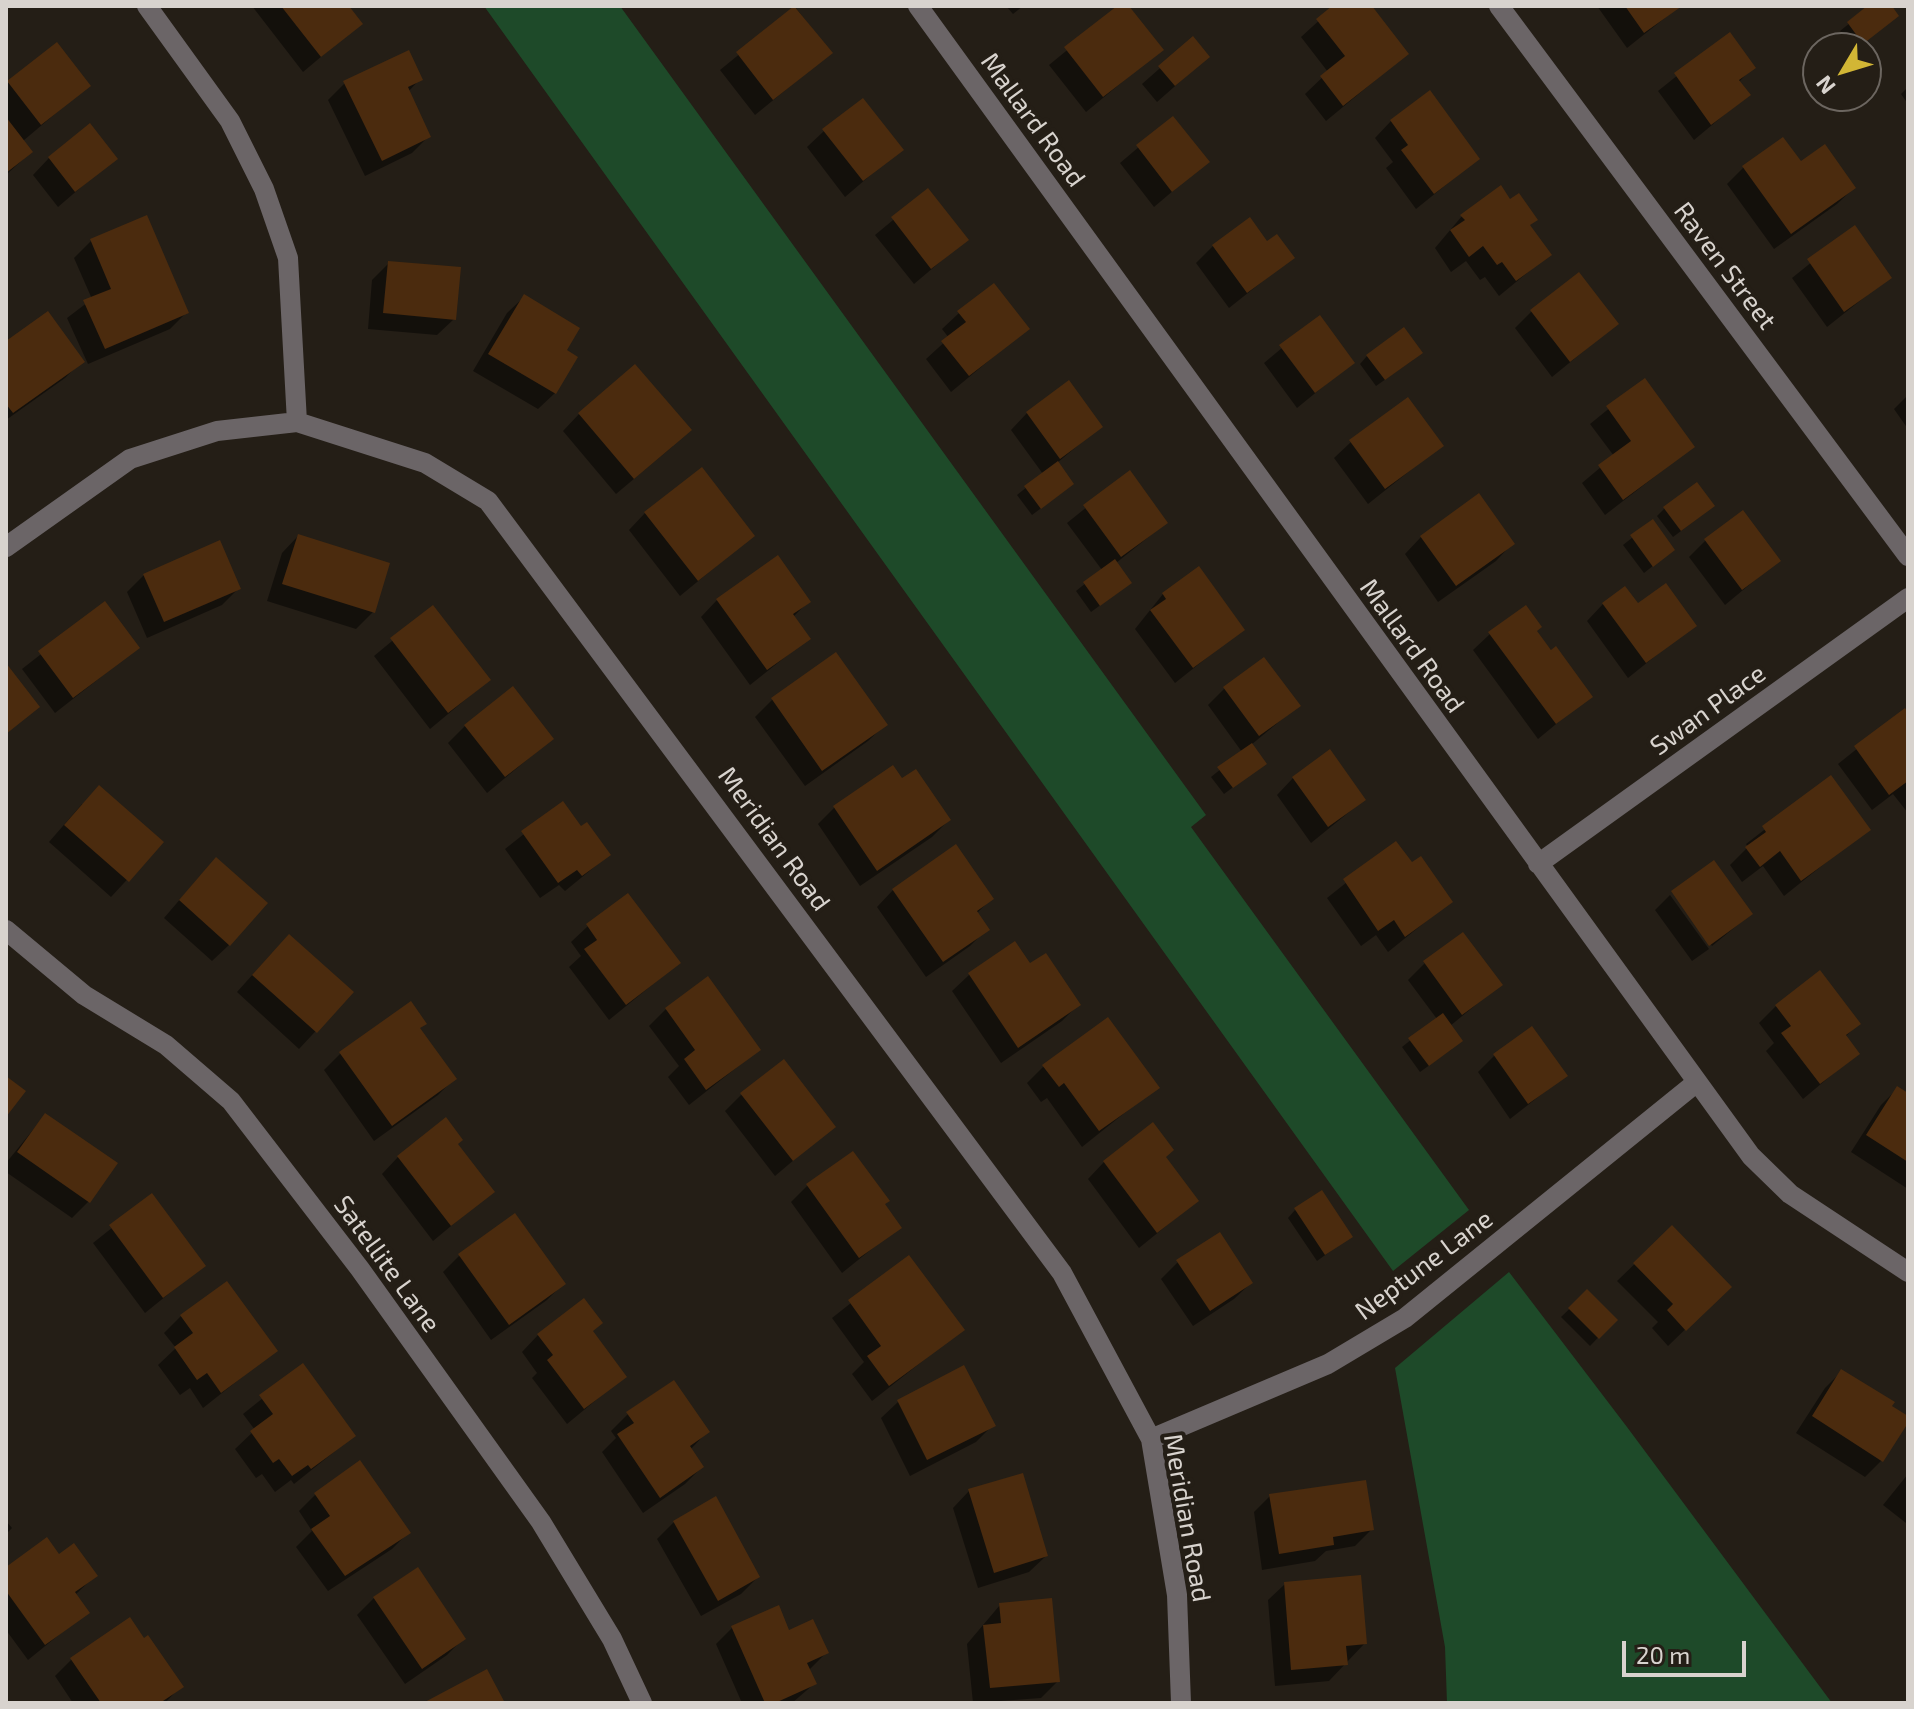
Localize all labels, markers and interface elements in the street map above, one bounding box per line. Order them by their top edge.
north arrow [1802,32,1882,112]
street label: Mallard Road [974,47,1092,193]
text: N [1810,71,1840,100]
street label: Raven Street [1667,196,1783,336]
street label: Mallard Road [1353,573,1471,719]
street label: Swan Place [1644,658,1772,762]
street label: Meridian Road [711,761,837,917]
street label: Satellite Lane [327,1190,447,1338]
street label: Neptune Lane [1349,1203,1499,1327]
street label: Meridian Road [1157,1432,1217,1604]
scale bar [1626,1625,1750,1675]
text: 20 m [1636,1640,1690,1669]

